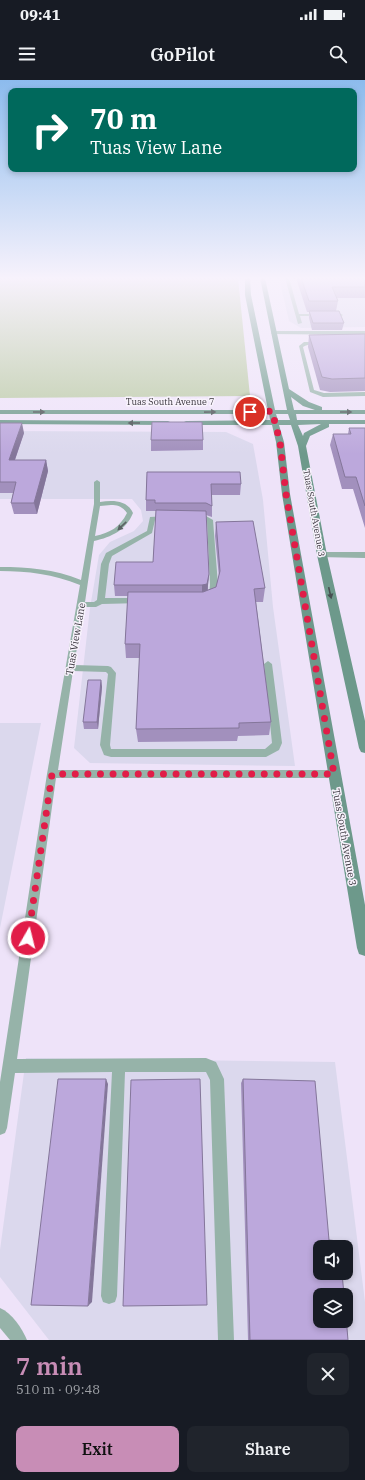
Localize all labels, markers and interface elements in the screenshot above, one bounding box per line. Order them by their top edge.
text: 09:41 [20,5,61,24]
icon: menu [16,43,38,65]
text: GoPilot [150,43,215,66]
icon: search [327,43,349,65]
text: 70 m [90,100,157,137]
icon: right [24,104,76,156]
text: Tuas View Lane [90,136,222,159]
pin [233,395,267,429]
street label: Tuas South Avenue 7 [126,396,214,407]
icon: arrive [239,401,261,423]
one-way arrow [33,409,46,415]
one-way arrow [204,409,217,415]
one-way arrow [340,409,353,415]
one-way arrow [127,420,140,426]
street label: Tuas South Avenue 3 [301,468,328,557]
one-way arrow [117,521,126,531]
one-way arrow [328,587,334,600]
street label: Tuas View Lane [63,602,88,676]
street label: Tuas South Avenue 3 [330,787,359,887]
position arrow [7,917,49,959]
map controls [313,1240,353,1328]
button: sound [313,1240,353,1280]
button: layers [313,1288,353,1328]
text: 7 min [16,1350,83,1382]
button: close [307,1353,349,1395]
text: 510 m · 09:48 [16,1381,100,1398]
button: Exit [16,1426,179,1472]
button: Share [187,1426,349,1472]

